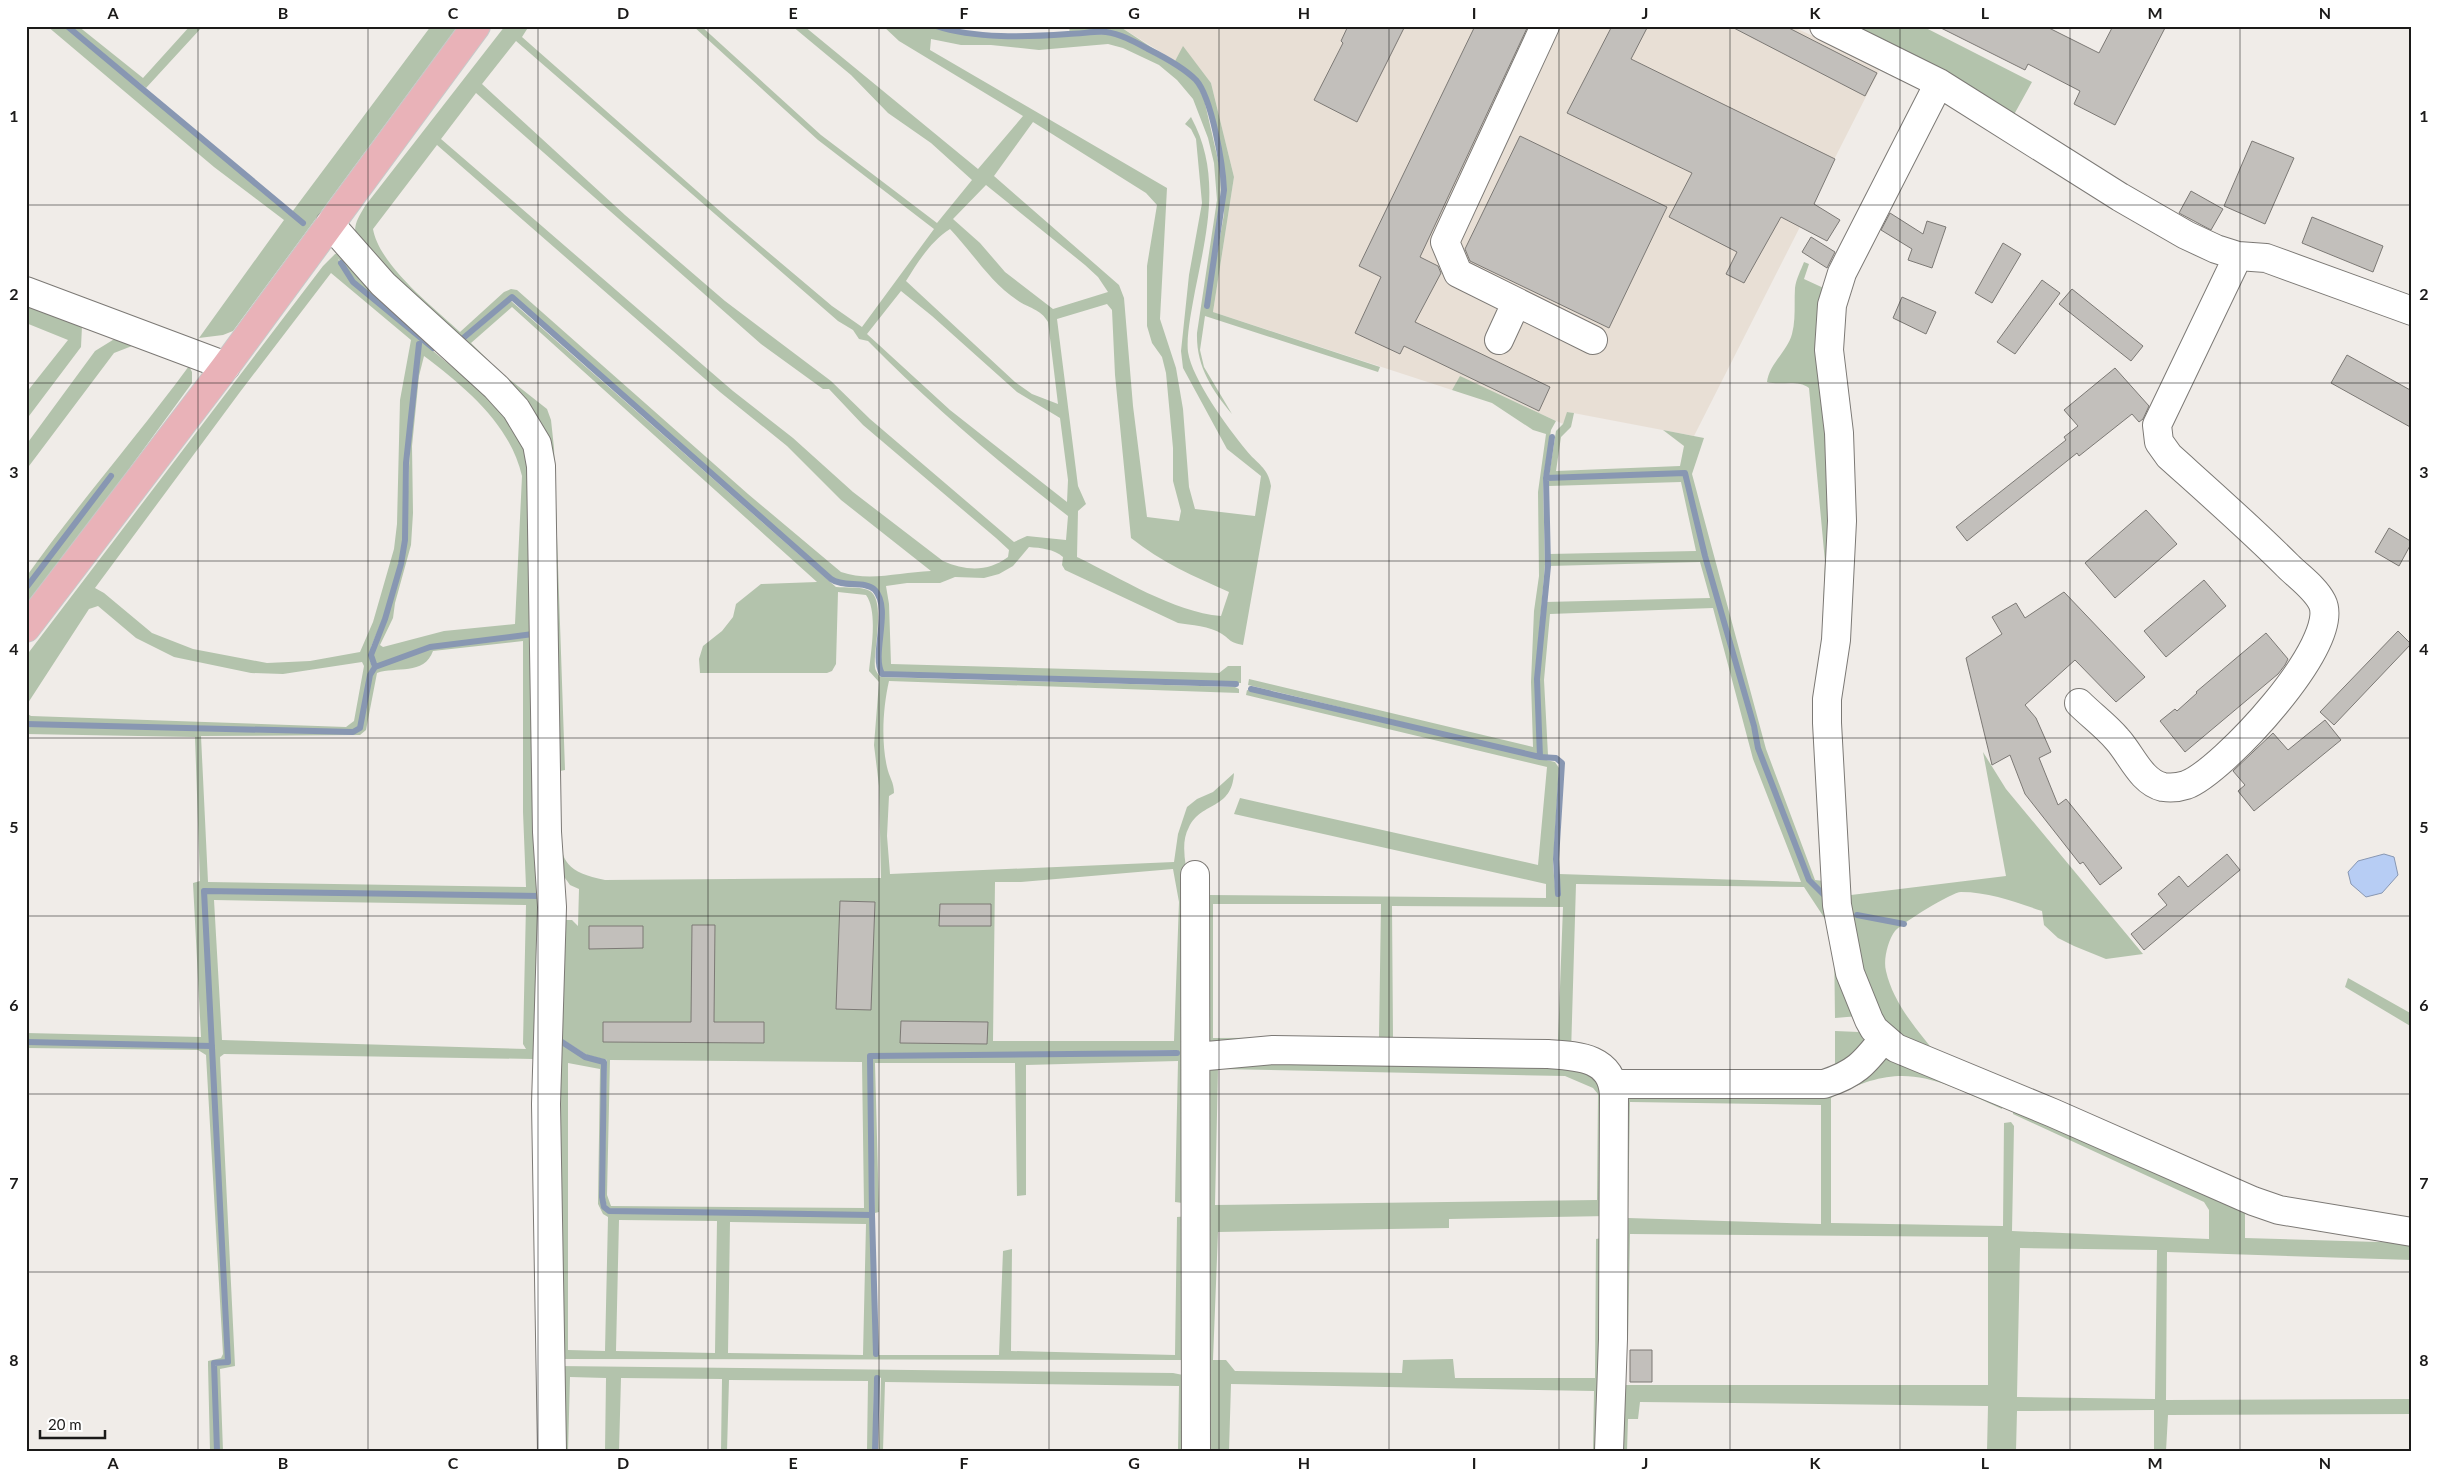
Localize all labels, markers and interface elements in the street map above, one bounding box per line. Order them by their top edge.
text: A [106,3,119,22]
text: B [278,3,288,22]
text: C [448,3,459,22]
text: D [617,3,629,22]
text: E [788,3,798,22]
text: F [959,3,969,22]
text: G [1128,3,1140,22]
text: H [1298,3,1310,22]
text: I [1472,3,1476,22]
text: J [1642,3,1648,22]
text: K [1810,3,1822,22]
text: L [1981,3,1990,22]
text: M [2147,3,2163,22]
text: N [2319,3,2331,22]
text: 1 [9,106,19,125]
text: 1 [2419,106,2429,125]
text: 2 [9,284,19,303]
text: 2 [2419,284,2429,303]
text: 3 [9,462,19,481]
text: 3 [2419,462,2429,481]
text: 4 [9,639,19,658]
text: 4 [2419,639,2429,658]
text: 5 [9,817,19,836]
text: 5 [2419,817,2429,836]
text: 6 [9,995,19,1014]
text: 6 [2419,995,2429,1014]
text: 7 [9,1173,19,1192]
text: 7 [2419,1173,2429,1192]
text: 8 [9,1350,19,1369]
text: 8 [2419,1350,2429,1369]
scale bar [40,1407,105,1439]
text: 20 m [48,1415,82,1433]
text: A [106,1453,119,1472]
text: B [278,1453,288,1472]
text: C [448,1453,459,1472]
text: D [617,1453,629,1472]
text: E [788,1453,798,1472]
text: F [959,1453,969,1472]
text: G [1128,1453,1140,1472]
text: H [1298,1453,1310,1472]
text: I [1472,1453,1476,1472]
text: J [1642,1453,1648,1472]
text: K [1810,1453,1822,1472]
text: L [1981,1453,1990,1472]
text: M [2147,1453,2163,1472]
text: N [2319,1453,2331,1472]

